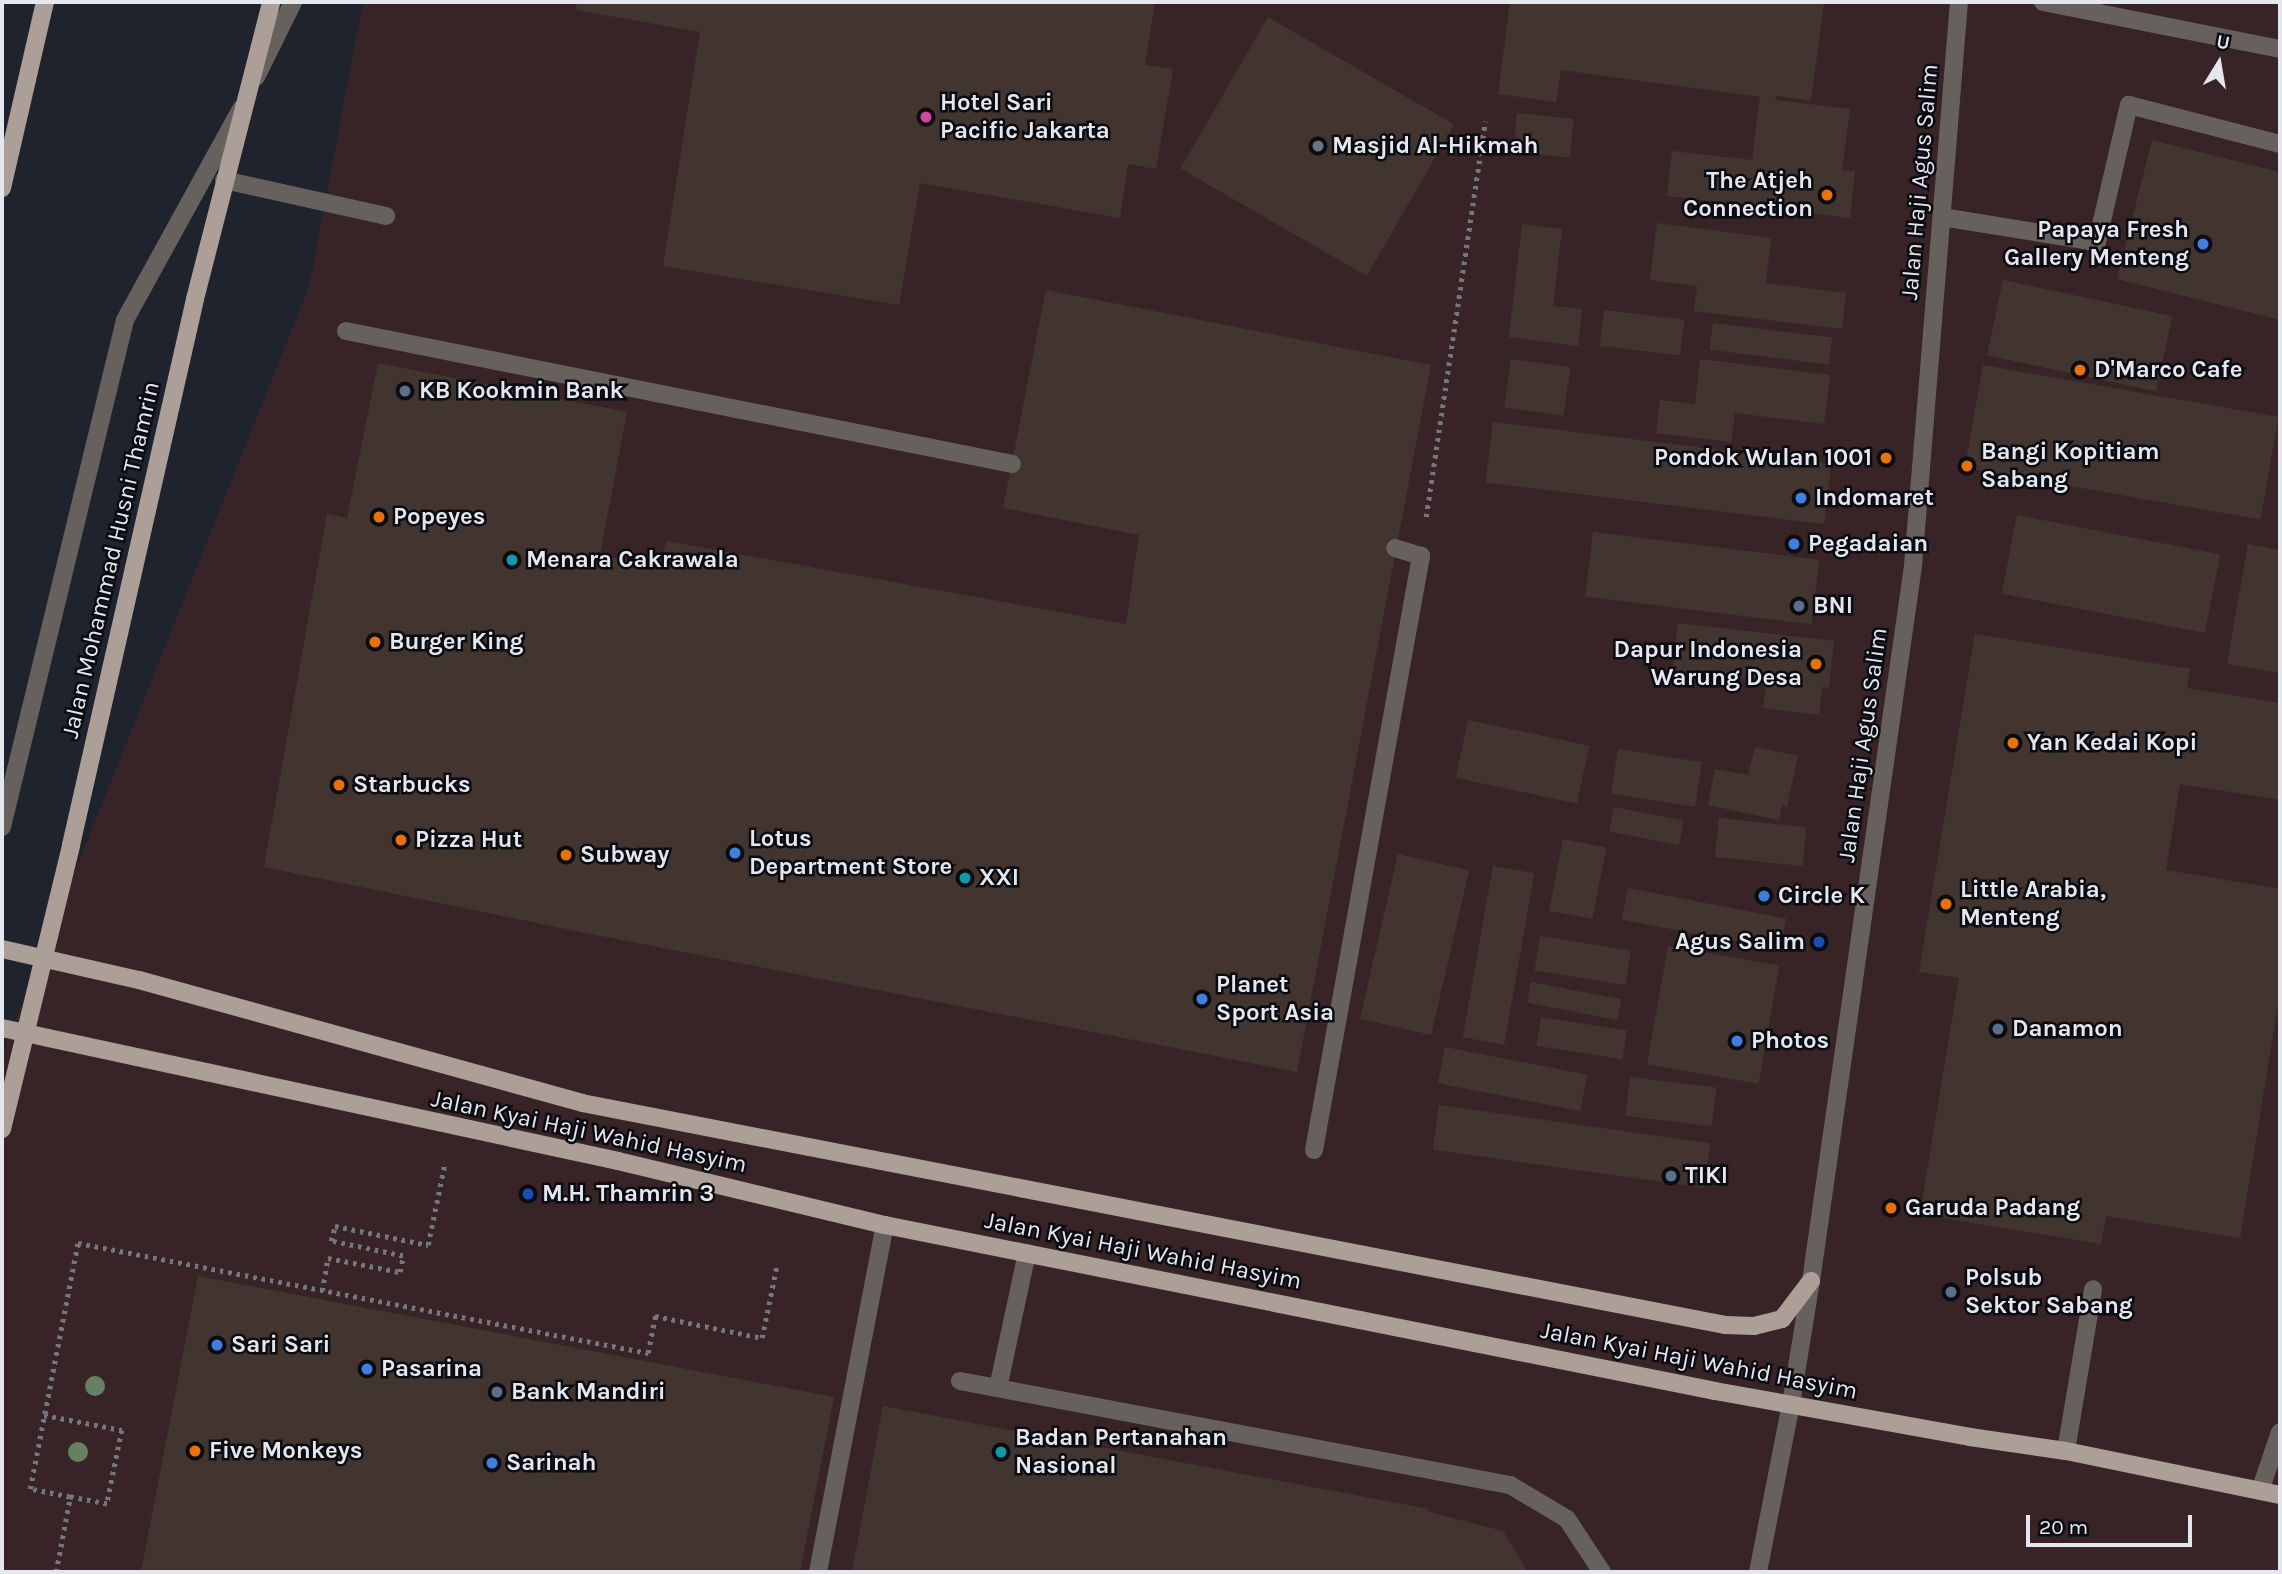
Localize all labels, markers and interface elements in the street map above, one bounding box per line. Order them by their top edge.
north arrow [2184,28,2254,98]
text: U [2214,30,2232,54]
street label: Jalan Haji Agus Salim [1895,63,1945,301]
place label: Hotel Sari Pacific Jakarta [940,89,1110,145]
marker: Hotel Sari Pacific Jakarta [918,109,934,125]
place label: Masjid Al-Hikmah [1332,132,1538,160]
marker: Masjid Al-Hikmah [1310,138,1326,154]
place label: The Atjeh Connection [1683,167,1813,223]
marker: The Atjeh Connection [1819,187,1835,203]
place label: Papaya Fresh Gallery Menteng [2004,216,2189,272]
marker: Papaya Fresh Gallery Menteng [2195,236,2211,252]
place label: D'Marco Cafe [2094,356,2242,384]
marker: D'Marco Cafe [2072,362,2088,378]
place label: KB Kookmin Bank [419,377,624,405]
street label: Jalan Mohammad Husni Thamrin [56,379,166,741]
marker: KB Kookmin Bank [397,383,413,399]
place label: Bangi Kopitiam Sabang [1981,438,2159,494]
place label: Pondok Wulan 1001 [1654,444,1872,472]
marker: Pondok Wulan 1001 [1878,450,1894,466]
marker: Bangi Kopitiam Sabang [1959,458,1975,474]
place label: Indomaret [1815,484,1934,512]
marker: Indomaret [1793,490,1809,506]
place label: Popeyes [393,503,485,531]
marker: Popeyes [371,509,387,525]
place label: Pegadaian [1808,530,1928,558]
marker: Pegadaian [1786,536,1802,552]
place label: Menara Cakrawala [526,546,739,574]
marker: Menara Cakrawala [504,552,520,568]
place label: BNI [1813,592,1853,620]
marker: BNI [1791,598,1807,614]
street label: Jalan Haji Agus Salim [1832,626,1894,864]
place label: Burger King [389,628,523,656]
marker: Burger King [367,634,383,650]
place label: Dapur Indonesia Warung Desa [1613,636,1802,692]
marker: Dapur Indonesia Warung Desa [1808,656,1824,672]
place label: Yan Kedai Kopi [2027,729,2197,757]
marker: Yan Kedai Kopi [2005,735,2021,751]
place label: Starbucks [353,771,471,799]
marker: Starbucks [331,777,347,793]
place label: Lotus Department Store [749,825,952,881]
place label: Pizza Hut [415,826,522,854]
marker: Pizza Hut [393,832,409,848]
place label: Subway [580,841,669,869]
marker: Lotus Department Store [727,845,743,861]
marker: Subway [558,847,574,863]
place label: XXI [979,864,1019,892]
marker: XXI [957,870,973,886]
place label: Little Arabia, Menteng [1960,876,2106,932]
place label: Circle K [1778,882,1865,910]
marker: Circle K [1756,888,1772,904]
marker: Little Arabia, Menteng [1938,896,1954,912]
place label: Agus Salim [1675,928,1805,956]
marker: Agus Salim [1811,934,1827,950]
place label: Planet Sport Asia [1216,971,1334,1027]
marker: Planet Sport Asia [1194,991,1210,1007]
place label: Danamon [2012,1015,2123,1043]
marker: Danamon [1990,1021,2006,1037]
place label: Photos [1751,1027,1829,1055]
marker: Photos [1729,1033,1745,1049]
street label: Jalan Kyai Haji Wahid Hasyim [428,1084,750,1180]
place label: TIKI [1685,1162,1728,1190]
marker: TIKI [1663,1168,1679,1184]
place label: M.H. Thamrin 3 [542,1180,714,1208]
marker: M.H. Thamrin 3 [520,1186,536,1202]
place label: Garuda Padang [1905,1194,2080,1222]
marker: Garuda Padang [1883,1200,1899,1216]
street label: Jalan Kyai Haji Wahid Hasyim [982,1206,1304,1296]
place label: Polsub Sektor Sabang [1965,1264,2133,1320]
marker: Polsub Sektor Sabang [1943,1284,1959,1300]
street label: Jalan Kyai Haji Wahid Hasyim [1538,1316,1860,1406]
place label: Sari Sari [231,1331,330,1359]
marker: Sari Sari [209,1337,225,1353]
place label: Pasarina [381,1355,482,1383]
marker: Pasarina [359,1361,375,1377]
place label: Bank Mandiri [511,1378,666,1406]
marker: Bank Mandiri [489,1384,505,1400]
place label: Badan Pertanahan Nasional [1015,1424,1227,1480]
place label: Five Monkeys [209,1437,362,1465]
marker: Five Monkeys [187,1443,203,1459]
marker: Badan Pertanahan Nasional [993,1444,1009,1460]
place label: Sarinah [506,1449,597,1477]
marker: Sarinah [484,1455,500,1471]
scale bar [2030,1500,2196,1544]
text: 20 m [2039,1515,2088,1539]

